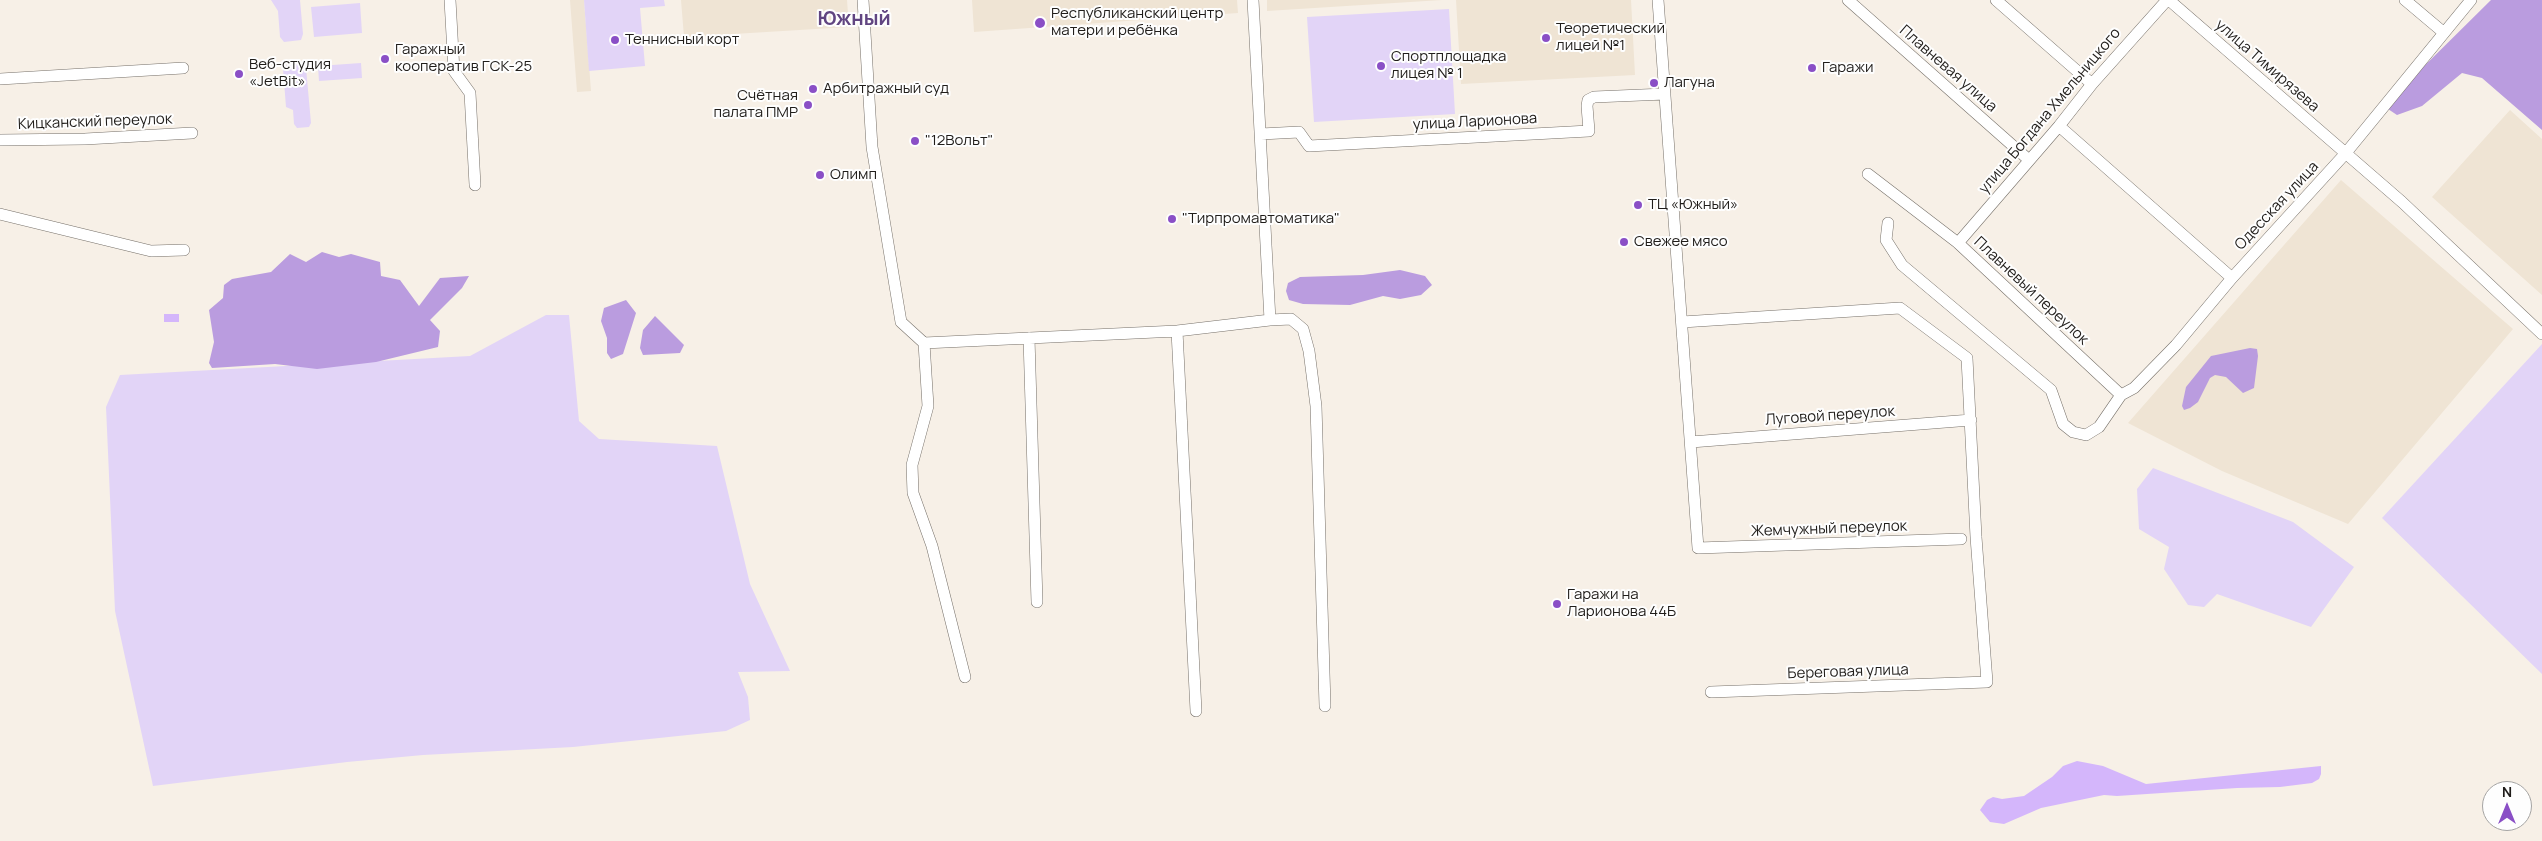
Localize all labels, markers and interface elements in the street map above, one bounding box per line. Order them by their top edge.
place label: Республиканский центр матери и ребёнка [1051,5,1223,40]
district label: Южный [817,7,891,31]
marker: Республиканский центр матери и ребёнка [1033,16,1047,30]
street label: улица Тимирязева [2211,16,2323,116]
place label: Теоретический лицей №1 [1556,20,1665,55]
street label: Плавневая улица [1896,22,2000,116]
street label: улица Богдана Хмельницкого [1975,24,2125,198]
place label: Теннисный корт [625,31,739,49]
marker: Теоретический лицей №1 [1540,32,1552,44]
marker: Теннисный корт [609,34,621,46]
place label: Гаражный кооператив ГСК-25 [395,41,532,76]
place label: Спортплощадка лицея № 1 [1391,48,1506,83]
marker: Гаражный кооператив ГСК-25 [379,53,391,65]
place label: Веб-студия «JetBit» [249,56,331,91]
place label: Гаражи [1822,59,1873,77]
marker: Спортплощадка лицея № 1 [1375,60,1387,72]
marker: Гаражи [1806,62,1818,74]
marker: Веб-студия «JetBit» [233,68,245,80]
place label: Лагуна [1664,74,1715,92]
marker: Лагуна [1648,77,1660,89]
place label: Арбитражный суд [823,80,949,98]
marker: Арбитражный суд [807,83,819,95]
place label: Счётная палата ПМР [713,87,798,122]
marker: Счётная палата ПМР [802,99,814,111]
street label: Кицканский переулок [17,110,173,134]
street label: улица Ларионова [1412,110,1538,134]
place label: "12Вольт" [925,132,993,150]
marker: "12Вольт" [909,135,921,147]
street label: Одесская улица [2231,158,2323,254]
place label: Олимп [830,166,877,184]
marker: Олимп [814,169,826,181]
place label: ТЦ «Южный» [1648,196,1738,214]
marker: ТЦ «Южный» [1632,199,1644,211]
place label: "Тирпромавтоматика" [1182,210,1340,228]
marker: "Тирпромавтоматика" [1166,213,1178,225]
place label: Свежее мясо [1634,233,1728,251]
street label: Плавневый переулок [1970,233,2092,349]
marker: Свежее мясо [1618,236,1630,248]
street label: Луговой переулок [1765,402,1895,430]
street label: Жемчужный переулок [1751,517,1907,541]
place label: Гаражи на Ларионова 44Б [1567,586,1676,621]
marker: Гаражи на Ларионова 44Б [1551,598,1563,610]
street label: Береговая улица [1787,661,1909,683]
north arrow [2482,781,2532,831]
text: N [2502,782,2512,801]

